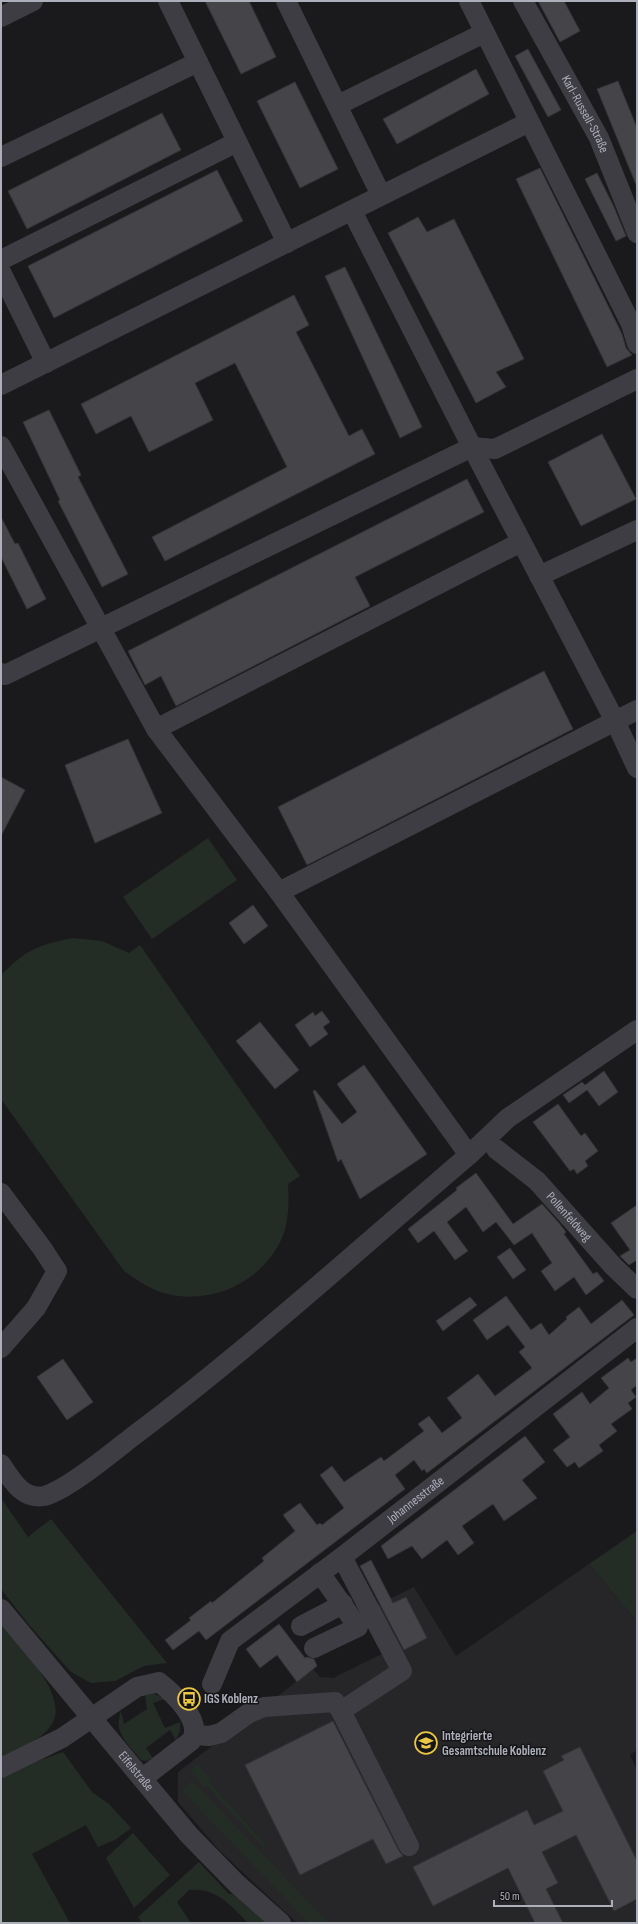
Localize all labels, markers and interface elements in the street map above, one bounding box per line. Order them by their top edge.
street label: Karl-Russell-Straße [558,72,612,155]
street label: Pollenfeldweg [543,1189,595,1245]
street label: Johannesstraße [383,1473,447,1527]
bus stop icon: IGS Koblenz [176,1686,202,1712]
place label: IGS Koblenz [204,1691,258,1707]
place label: Integrierte Gesamtschule Koblenz [442,1728,546,1759]
school or university icon: Integrierte Gesamtschule Koblenz [413,1730,439,1756]
street label: Eifelstraße [115,1748,157,1794]
scale bar [494,1882,612,1908]
text: 50 m [500,1889,520,1904]

